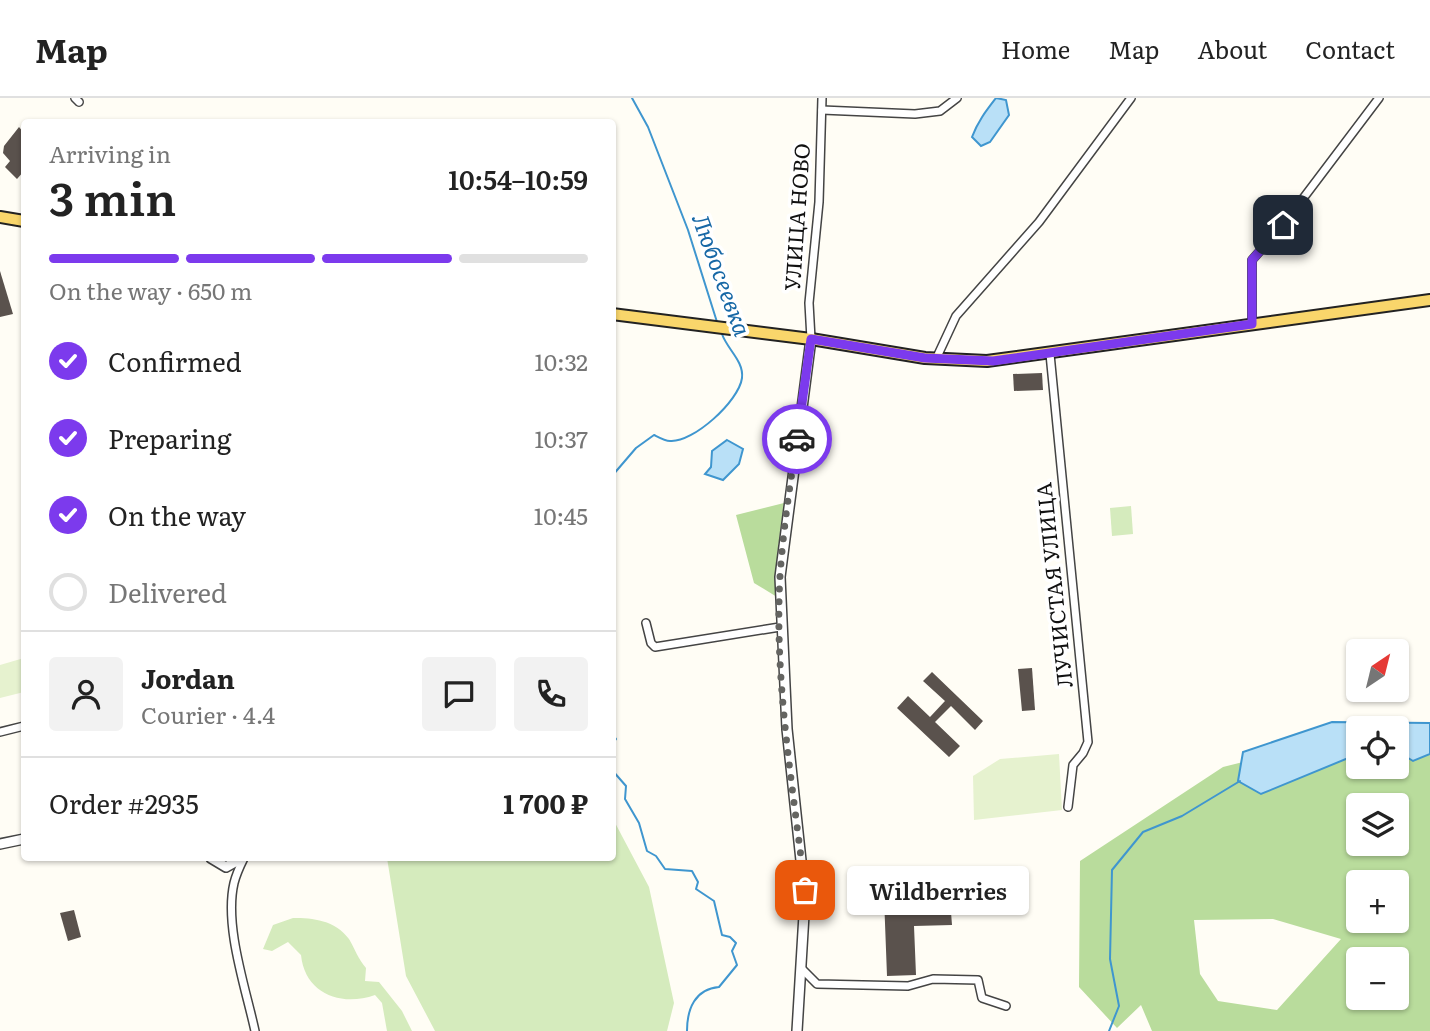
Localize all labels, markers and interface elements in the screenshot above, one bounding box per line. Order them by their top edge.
text: Map [35,24,108,73]
text: Home [1001,31,1070,66]
text: Map [1108,31,1159,66]
text: About [1197,31,1267,66]
text: Contact [1305,31,1395,66]
text: Arriving in [49,136,171,170]
street label: УЛИЦА НОВО [775,142,816,292]
text: 10:54–10:59 [448,159,588,198]
text: 3 min [49,162,176,230]
pin [1253,195,1313,255]
icon: home [1264,206,1302,244]
water label: Любосеевка [685,208,761,340]
text: On the way · 650 m [49,273,252,307]
text: Confirmed [108,341,242,380]
icon: check [49,342,87,380]
text: 10:32 [534,344,588,378]
courier [762,404,832,474]
text: Preparing [108,418,231,457]
icon: check [49,419,87,457]
icon: car [778,420,816,458]
text: 10:37 [534,421,588,455]
street label: ЛУЧИСТАЯ УЛИЦА [1026,481,1079,689]
text: On the way [108,495,246,534]
icon: check [49,496,87,534]
text: 10:45 [534,498,588,532]
text: Delivered [108,572,227,611]
north arrow [1346,639,1409,702]
map controls [1346,639,1409,1010]
button: person [49,657,123,731]
button: chat [422,657,496,731]
button: phone [514,657,588,731]
text: Jordan [141,658,235,697]
text: Courier · 4.4 [141,697,275,731]
button: locate [1346,716,1409,779]
text: Order #2935 [49,783,199,822]
text: 1 700 ₽ [503,783,588,822]
button: layers [1346,793,1409,856]
pin [775,860,835,920]
callout: Wildberries [847,866,1029,914]
button: + [1346,870,1409,933]
icon: bag [786,871,824,909]
text: Wildberries [869,873,1007,907]
button: − [1346,947,1409,1010]

